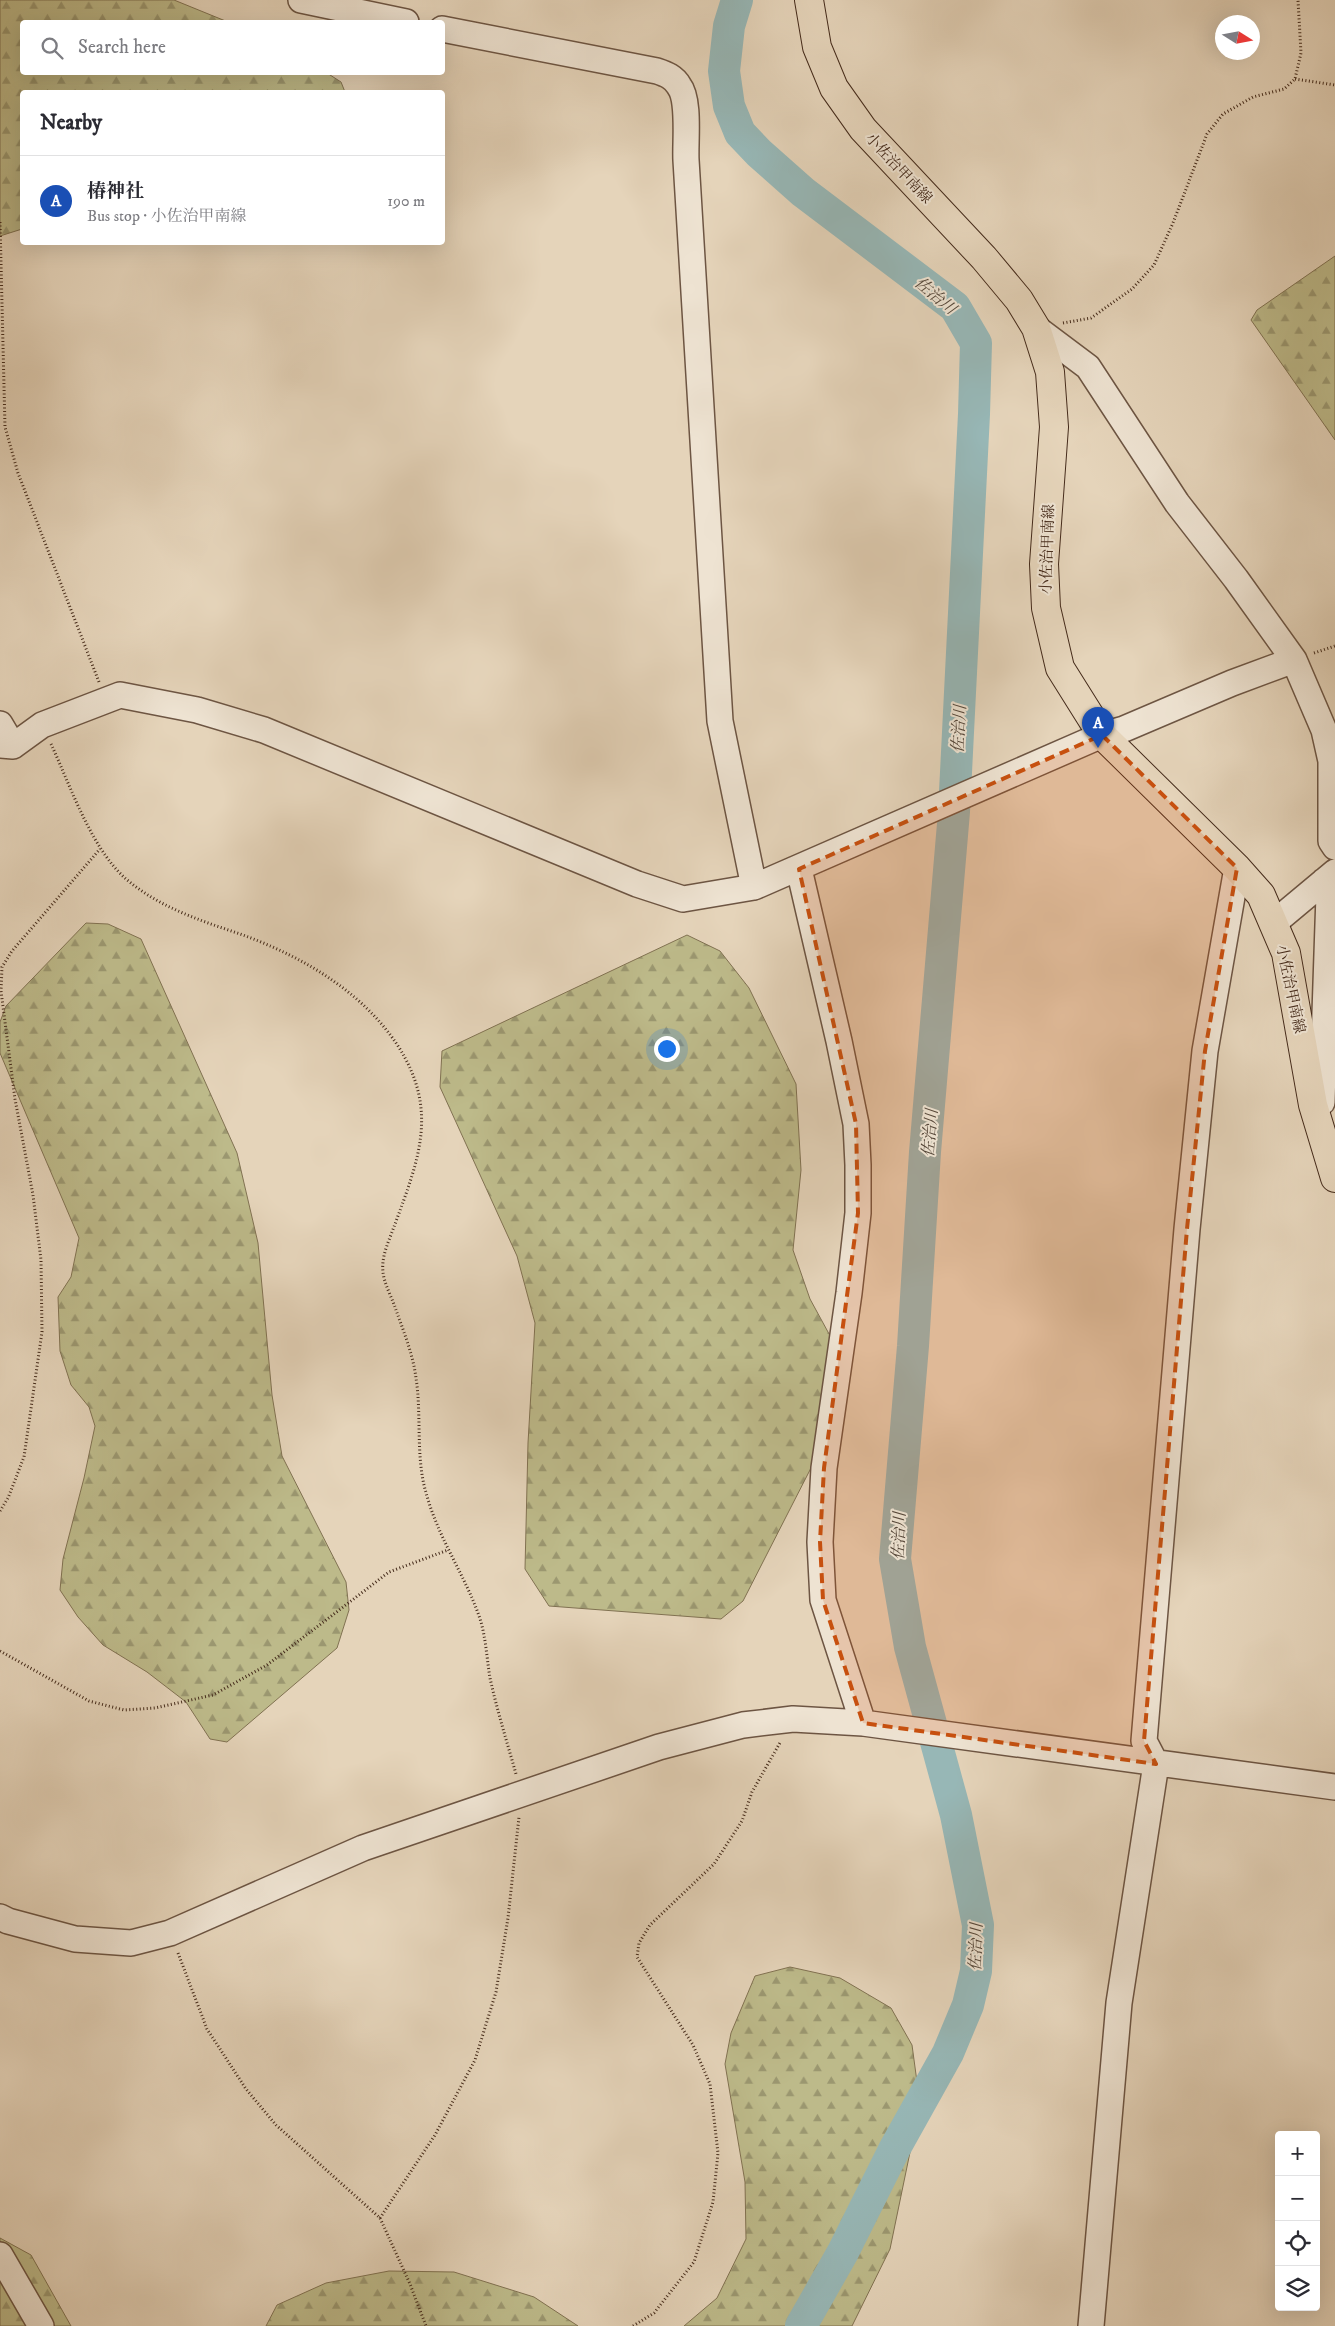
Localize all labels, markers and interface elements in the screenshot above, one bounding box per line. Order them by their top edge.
north arrow [1215,15,1260,60]
search box [20,20,445,75]
icon: search [38,34,66,62]
text: Search here [78,36,166,59]
text: Nearby [40,110,102,136]
street label: 小佐治甲南線 [861,129,936,208]
text: 椿神社 [87,180,144,203]
text: A [51,191,61,211]
text: 190 m [387,191,425,211]
text: Bus stop · 小佐治甲南線 [87,206,247,226]
water label: 佐治川 [911,273,962,320]
street label: 小佐治甲南線 [1036,504,1059,594]
water label: 佐治川 [948,703,970,754]
pin: A [1082,707,1114,748]
street label: 小佐治甲南線 [1272,943,1309,1035]
your location [654,1036,680,1062]
water label: 佐治川 [918,1106,942,1158]
water label: 佐治川 [888,1510,910,1560]
water label: 佐治川 [965,1921,987,1971]
map controls [1275,2131,1320,2311]
button: + [1275,2131,1320,2176]
button: − [1275,2176,1320,2221]
button: locate [1275,2221,1320,2266]
button: layers [1275,2266,1320,2311]

